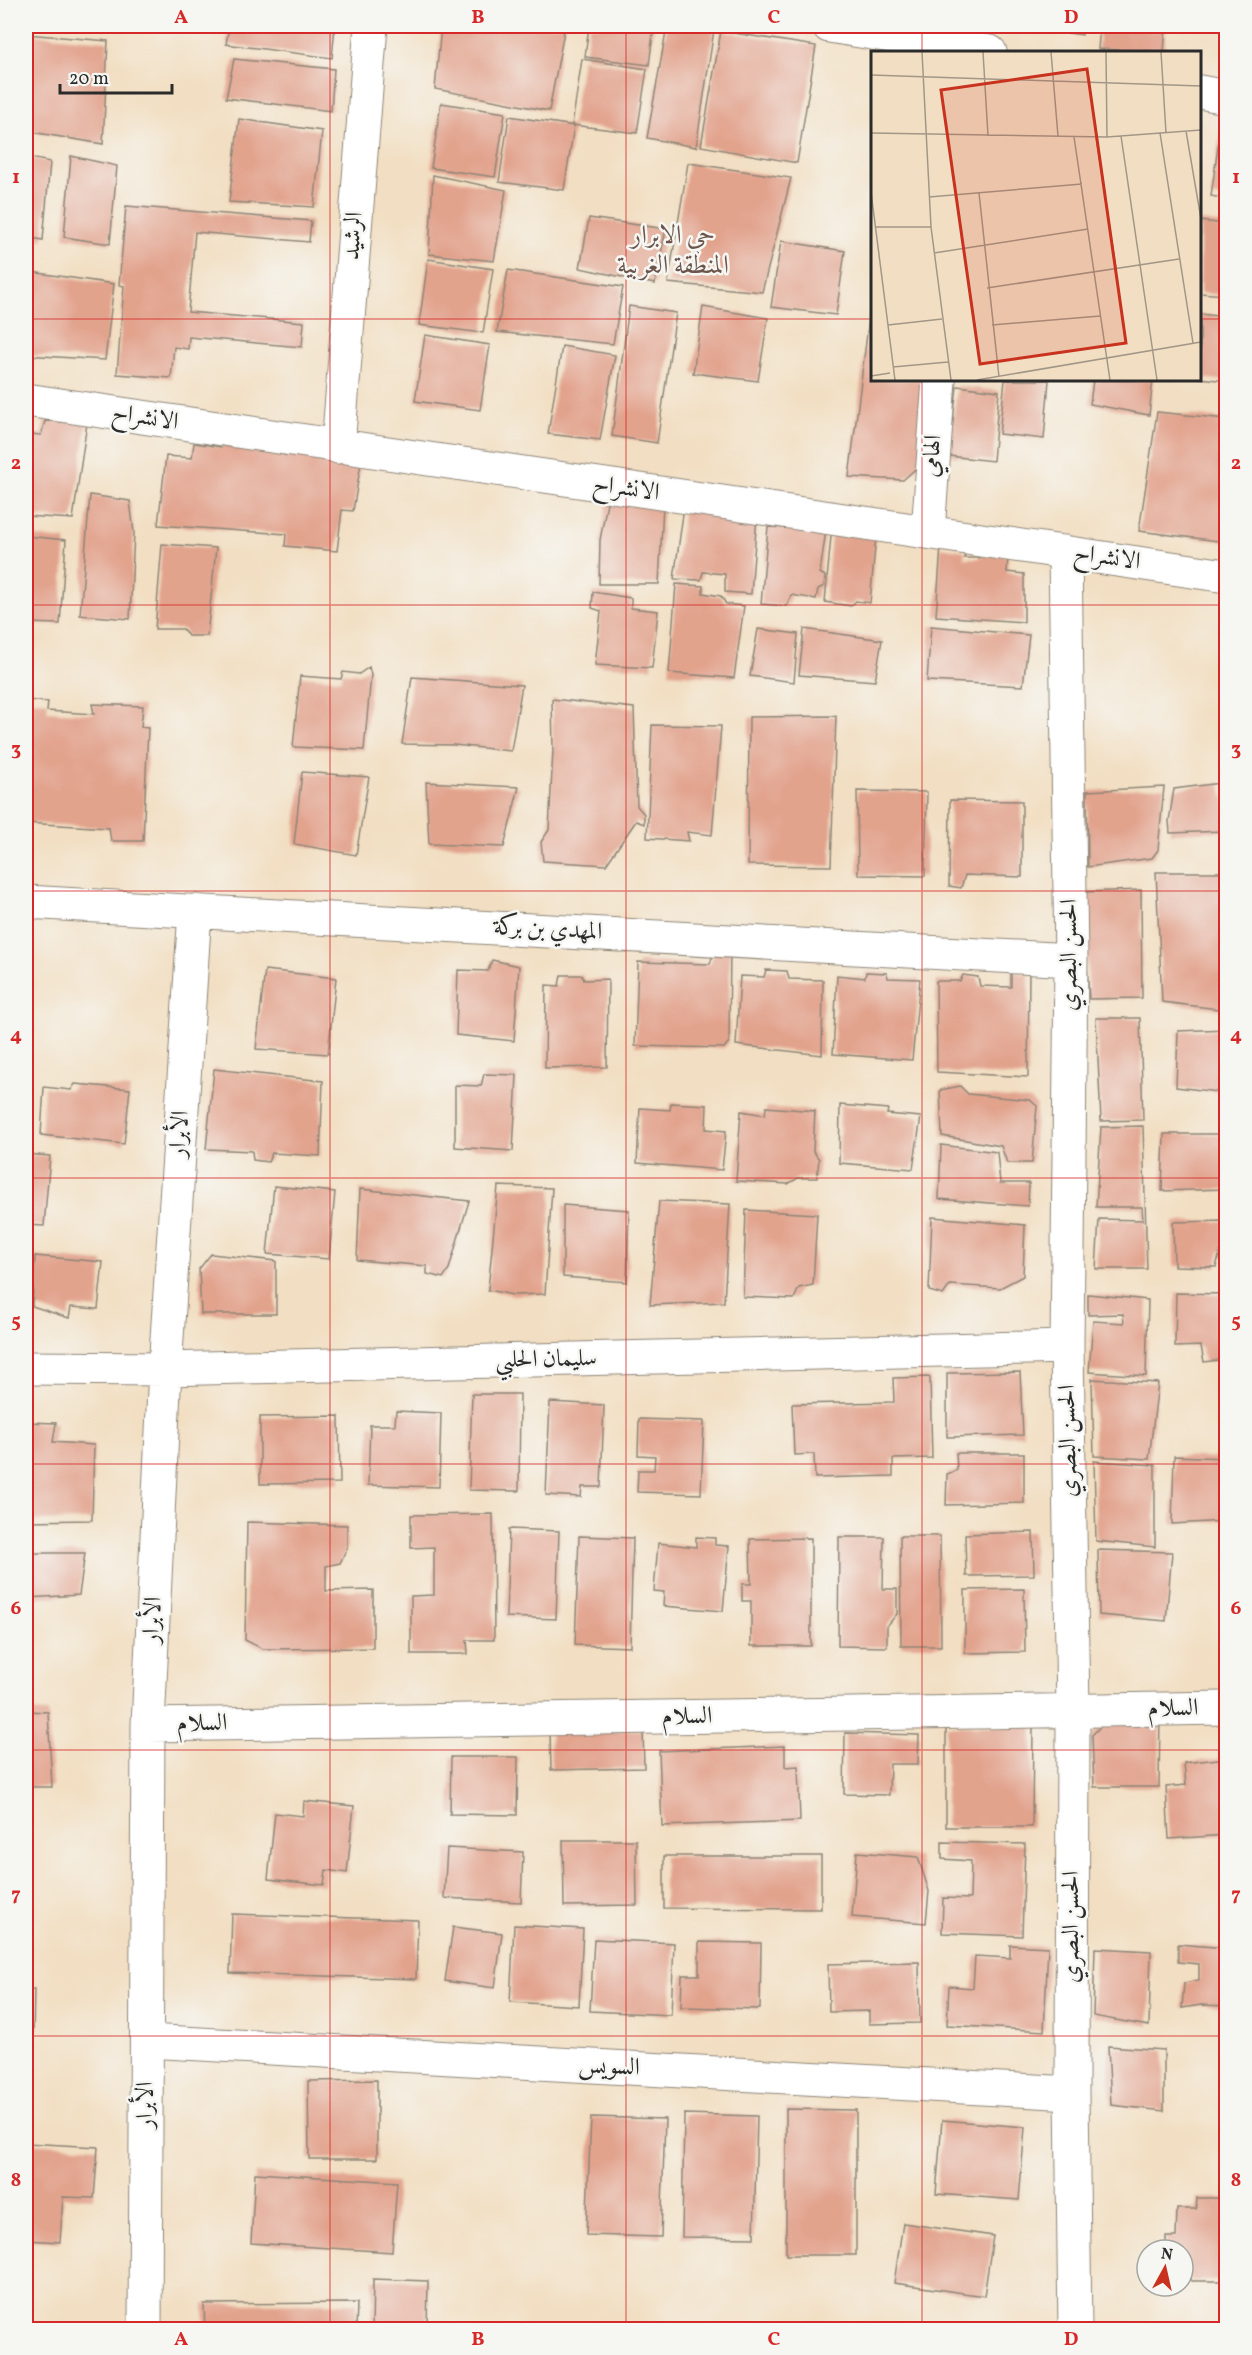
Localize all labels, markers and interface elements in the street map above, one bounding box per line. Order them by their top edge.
text: A [174,4,188,32]
text: B [471,4,485,32]
text: C [768,4,781,32]
text: D [1064,4,1078,32]
inset map [871,51,1201,381]
scale bar [60,57,172,95]
text: 20 m [69,67,109,92]
text: 1 [12,164,20,192]
text: 1 [1232,164,1240,192]
street label: الرشيد [335,211,373,261]
district label: حي الابرار المنطقة الغربية [617,218,729,284]
street label: الانشراح [109,396,181,442]
street label: الهامي [915,434,951,478]
text: 2 [11,450,21,478]
text: 2 [1231,450,1241,478]
street label: الانشراح [590,467,662,512]
street label: الانشراح [1071,536,1143,581]
text: 3 [11,736,21,764]
text: 3 [1231,736,1241,764]
street label: الحسن البصري [1053,899,1087,1011]
street label: المهدي بن بركة [492,910,603,950]
text: 4 [10,1022,22,1050]
text: 4 [1230,1022,1242,1050]
street label: الأبرار [160,1109,199,1161]
text: 5 [11,1308,21,1336]
text: 5 [1231,1308,1241,1336]
street label: سليمان الحلبي [495,1342,597,1381]
street label: الحسن البصري [1051,1384,1087,1498]
text: 6 [11,1595,22,1623]
text: 6 [1231,1595,1242,1623]
street label: الأبرار [134,1596,171,1646]
street label: السلام [1147,1692,1199,1728]
street label: السلام [661,1700,713,1736]
street label: السلام [176,1707,228,1743]
street label: الحسن البصري [1055,1871,1089,1983]
text: 7 [11,1881,21,1909]
text: 7 [1231,1881,1241,1909]
street label: السويس [577,2048,641,2086]
street label: الأبرار [128,2082,163,2130]
text: 8 [11,2167,21,2195]
text: 8 [1231,2167,1241,2195]
north arrow [1135,2238,1195,2298]
text: N [1160,2243,1174,2267]
text: A [174,2326,188,2354]
text: B [471,2326,485,2354]
text: C [768,2326,781,2354]
text: D [1064,2326,1078,2354]

